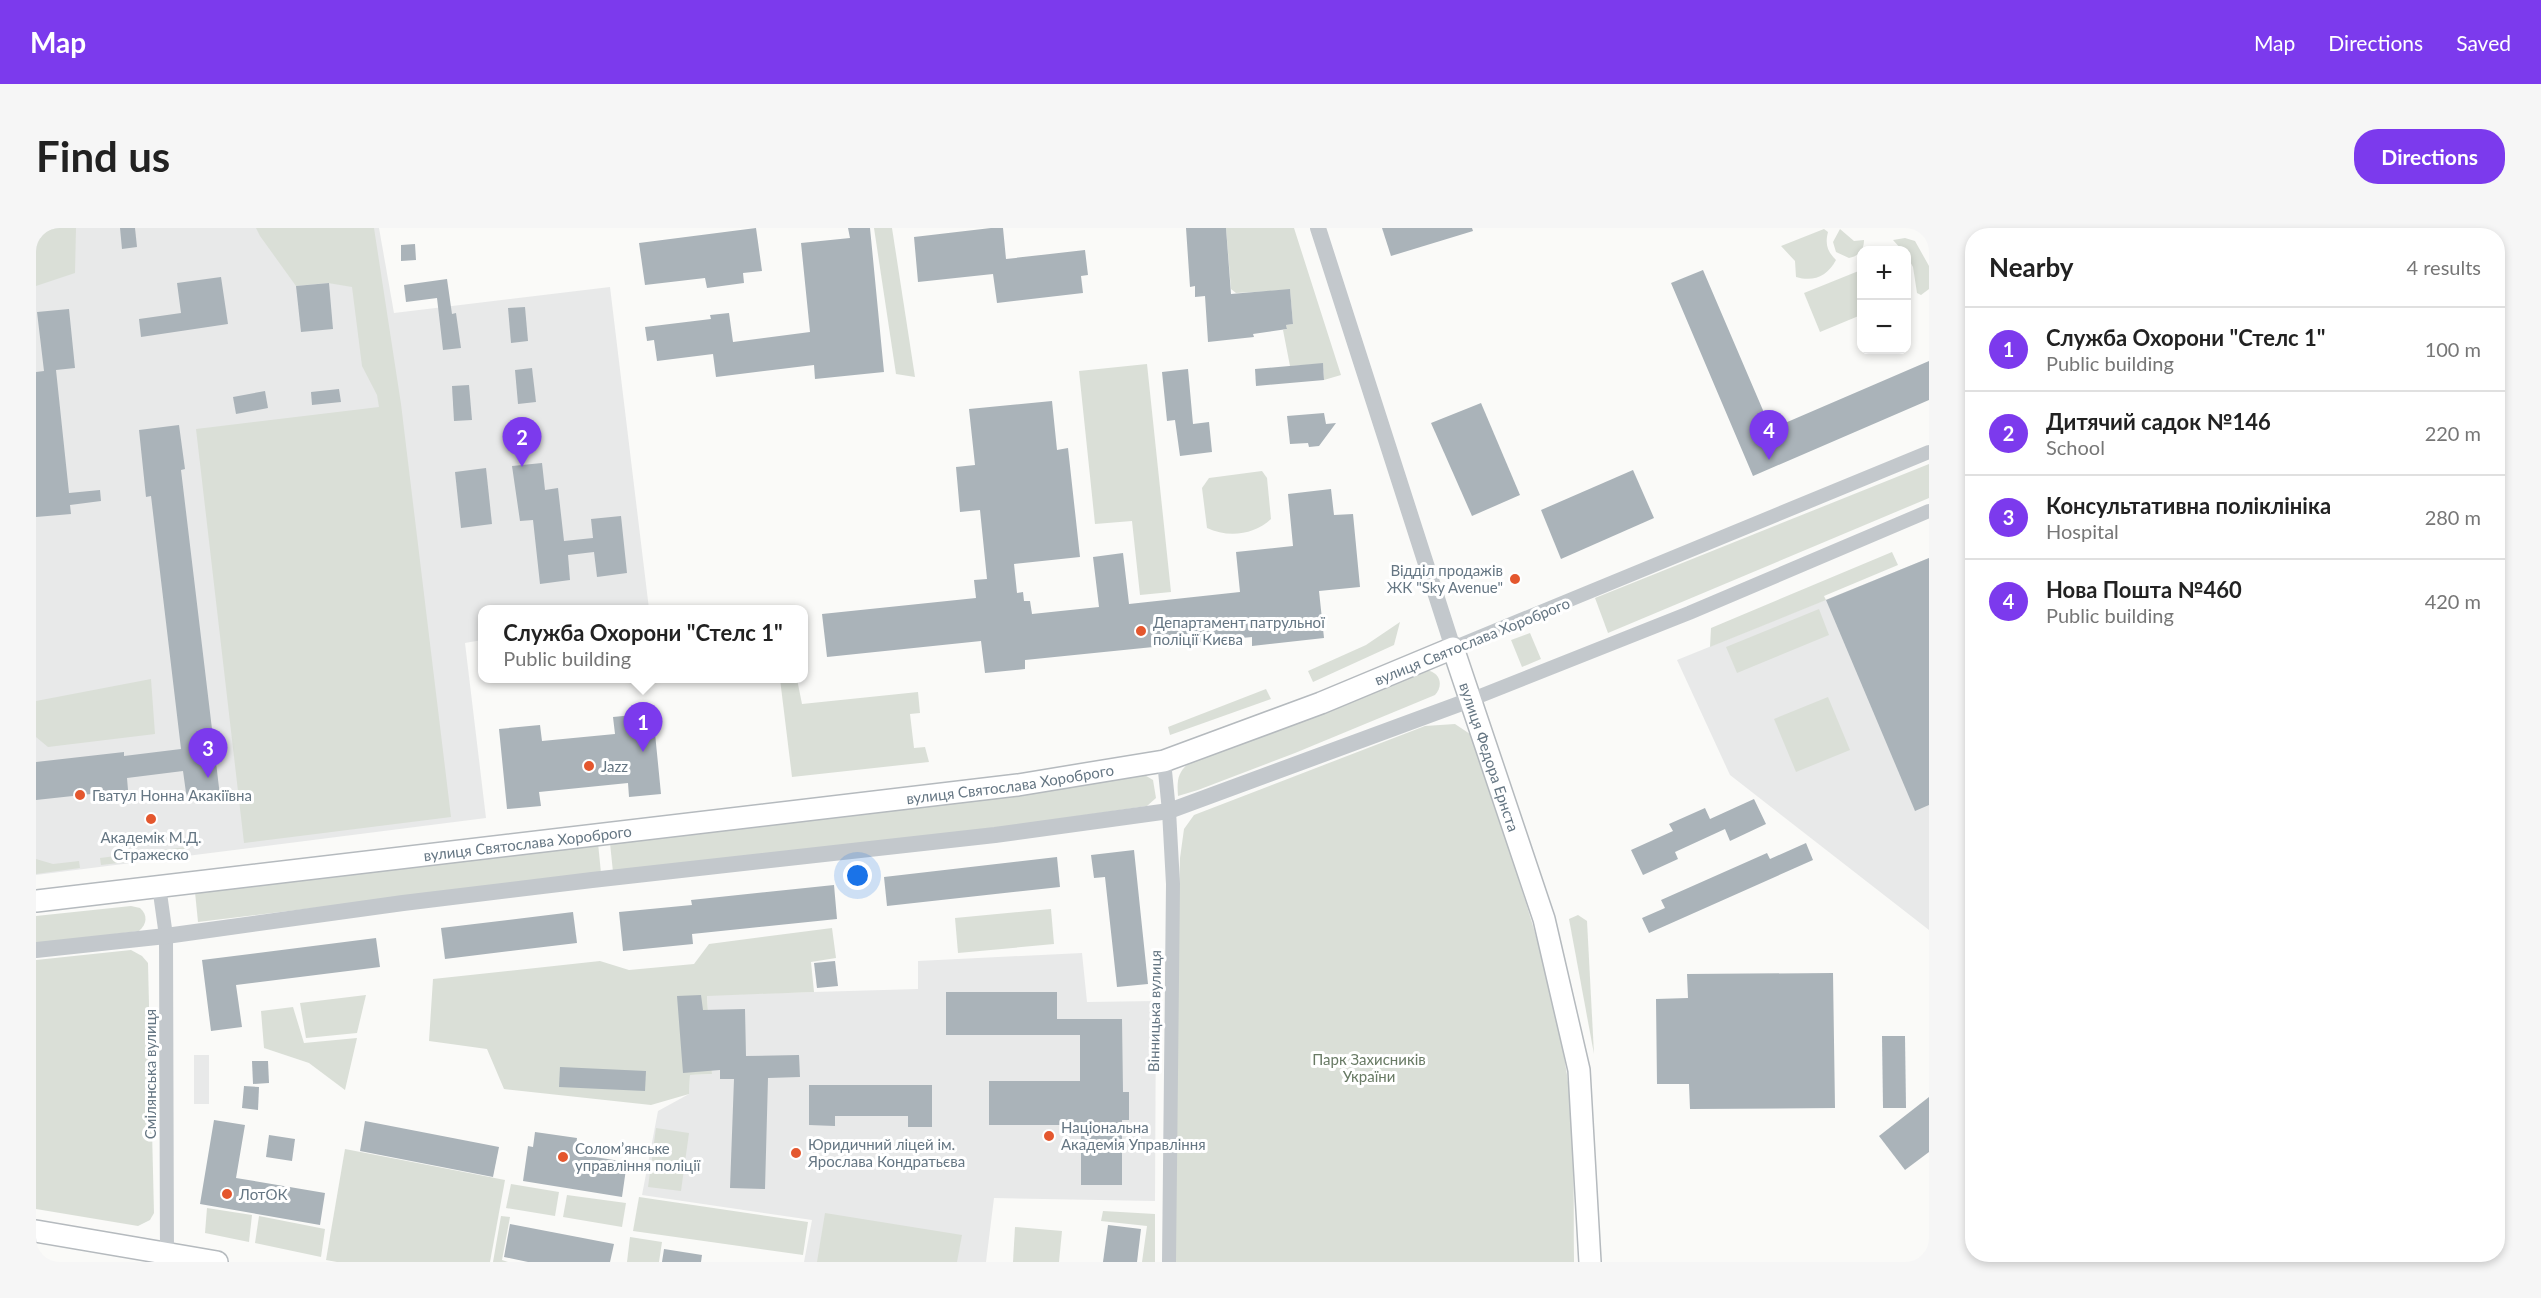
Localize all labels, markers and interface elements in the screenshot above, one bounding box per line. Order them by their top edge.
text: Map [30,25,86,59]
text: Map [2254,30,2295,55]
text: Directions [2328,30,2423,55]
text: Saved [2456,30,2511,55]
button: Directions [2354,129,2505,184]
text: Find us [36,131,170,181]
map controls [1857,246,1911,354]
button: + [1857,246,1911,300]
text: Nearby [1989,251,2074,283]
text: 4 results [2406,255,2481,279]
button: − [1857,300,1911,354]
text: Служба Охорони "Стелс 1" [2046,324,2326,351]
text: 1 [2003,337,2014,361]
text: 100 m [2425,337,2481,361]
text: Public building [2046,351,2174,375]
text: Дитячий садок №146 [2046,408,2271,435]
pin: 4 [1750,410,1788,460]
pin: 2 [502,418,542,467]
text: 2 [2003,421,2014,445]
text: 220 m [2425,421,2481,445]
text: School [2046,435,2105,459]
text: Консультативна поліклініка [2046,492,2331,519]
text: 3 [2003,505,2014,529]
text: 280 m [2425,505,2481,529]
text: Hospital [2046,519,2119,543]
place label: Відділ продажів ЖК "Sky Avenue" [1387,561,1503,596]
marker: Відділ продажів ЖК "Sky Avenue" [1508,572,1522,586]
text: Нова Пошта №460 [2046,576,2242,603]
text: 4 [2003,589,2014,613]
text: 420 m [2425,589,2481,613]
street label: вулиця Святослава Хороброго [1372,593,1572,689]
text: Public building [2046,603,2174,627]
popup [478,605,808,683]
place label: Департамент патрульної поліції Києва [1153,613,1325,648]
text: Служба Охорони "Стелс 1" [503,619,783,646]
marker: Департамент патрульної поліції Києва [1134,624,1148,638]
text: Public building [503,646,631,670]
street label: вулиця Федора Ернста [1456,680,1523,834]
pin: 1 [624,702,662,752]
pin: 3 [188,728,228,778]
place label: Jazz [601,757,628,775]
marker: Jazz [582,759,596,773]
street label: вулиця Святослава Хороброго [905,760,1115,807]
place label: Гватул Нонна Акакіївна [92,786,252,804]
marker: Гватул Нонна Акакіївна [73,788,87,802]
marker: Академік М.Д. Стражеско [144,812,158,826]
street label: вулиця Святослава Хороброго [423,822,633,864]
place label: Академік М.Д. Стражеско [101,828,201,863]
your location [843,861,872,890]
street label: Вінницька вулиця [1144,950,1164,1072]
street label: Смілянська вулиця [141,1009,159,1139]
park label: Парк Захисників України [1312,1050,1426,1085]
place label: Національна Академія Управління [1061,1118,1206,1153]
marker: Національна Академія Управління [1042,1129,1056,1143]
place label: Юридичний ліцей ім. Ярослава Кондратьєва [807,1135,965,1170]
place label: Соломʼянське управління поліції [575,1139,701,1174]
marker: Юридичний ліцей ім. Ярослава Кондратьєва [789,1146,803,1160]
marker: Соломʼянське управління поліції [556,1150,570,1164]
place label: ЛотОК [238,1185,288,1203]
marker: ЛотОК [220,1187,234,1201]

